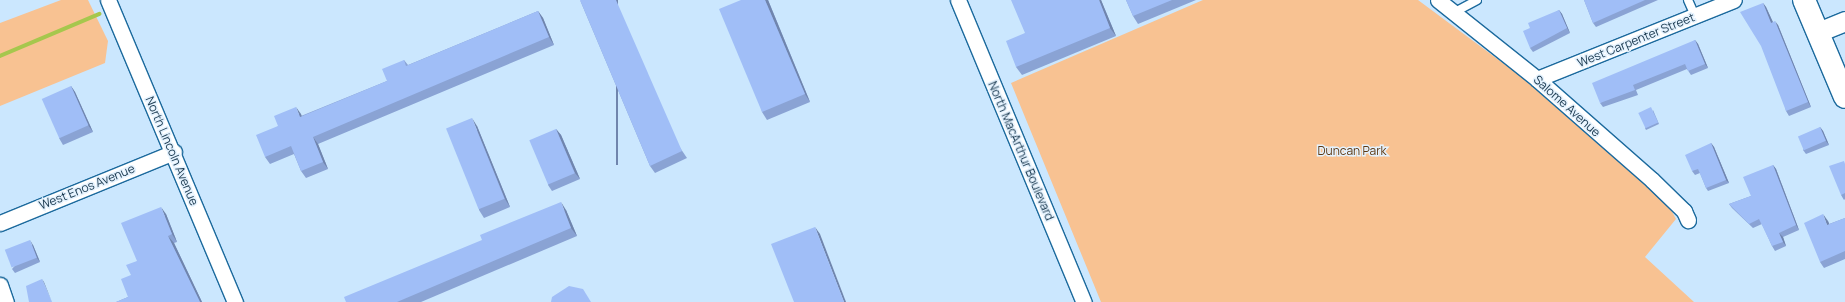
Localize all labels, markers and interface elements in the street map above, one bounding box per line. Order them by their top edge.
street label: West Carpenter Street [1575,10,1697,70]
street label: Salome Avenue [1531,72,1603,140]
street label: North MacArthur Boulevard [985,79,1057,223]
street label: North Lincoln Avenue [143,94,201,208]
park label: Duncan Park [1318,144,1386,158]
street label: West Enos Avenue [37,161,137,213]

